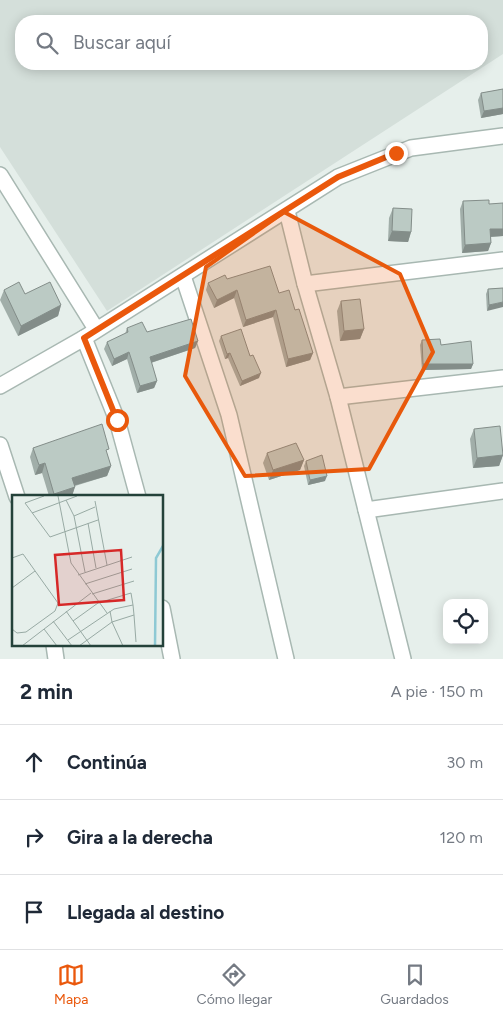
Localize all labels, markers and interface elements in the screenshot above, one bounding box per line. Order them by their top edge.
search box [15,15,488,70]
icon: search [33,29,61,57]
text: Buscar aquí [73,31,171,54]
route end [385,142,408,165]
route start [106,409,129,432]
inset map [12,495,164,646]
map controls [443,599,488,644]
button: locate [443,599,488,644]
text: 2 min [20,679,73,704]
text: A pie · 150 m [391,682,483,701]
icon: ahead [20,748,48,776]
text: Continúa [67,751,147,774]
text: 30 m [446,753,483,772]
icon: right [20,823,48,851]
text: Gira a la derecha [67,826,213,849]
text: 120 m [440,828,483,847]
icon: arrive [20,898,48,926]
text: Llegada al destino [67,901,224,924]
tab: Mapa [54,961,88,1008]
tab: Cómo llegar [197,961,272,1008]
tab: Guardados [380,961,449,1008]

